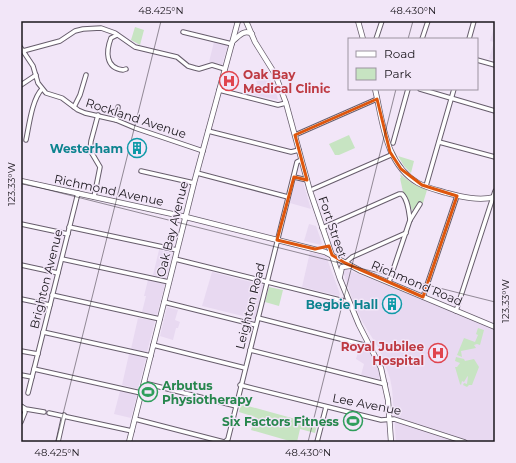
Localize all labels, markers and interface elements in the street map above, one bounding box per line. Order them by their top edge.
text: 48.425°N [138,4,184,17]
text: 48.430°N [390,4,436,17]
legend [348,38,478,90]
text: Road [384,46,415,61]
text: Park [384,66,412,81]
place label: Oak Bay Medical Clinic [243,67,330,96]
hospital icon: Oak Bay Medical Clinic [218,70,240,92]
street label: Rockland Avenue [84,95,188,141]
building icon: Westerham [126,137,148,159]
place label: Westerham [50,141,123,156]
text: 123.33°W [5,162,18,206]
street label: Richmond Avenue [53,171,165,209]
street label: Oak Bay Avenue [153,179,191,279]
street label: Fort Street [315,194,351,260]
street label: Brighton Avenue [26,228,66,330]
street label: Richmond Road [369,257,465,309]
street label: Leighton Road [232,261,268,351]
text: 123.33°W [499,279,512,323]
building icon: Begbie Hall [381,293,403,315]
place label: Begbie Hall [306,297,378,312]
place label: Royal Jubilee Hospital [341,339,424,368]
hospital icon: Royal Jubilee Hospital [427,342,449,364]
place label: Arbutus Physiotherapy [161,378,253,407]
sports icon: Arbutus Physiotherapy [137,381,159,403]
street label: Lee Avenue [331,390,403,418]
sports icon: Six Factors Fitness [342,410,364,432]
place label: Six Factors Fitness [222,414,340,429]
text: 48.425°N [34,446,80,459]
text: 48.430°N [285,446,331,459]

